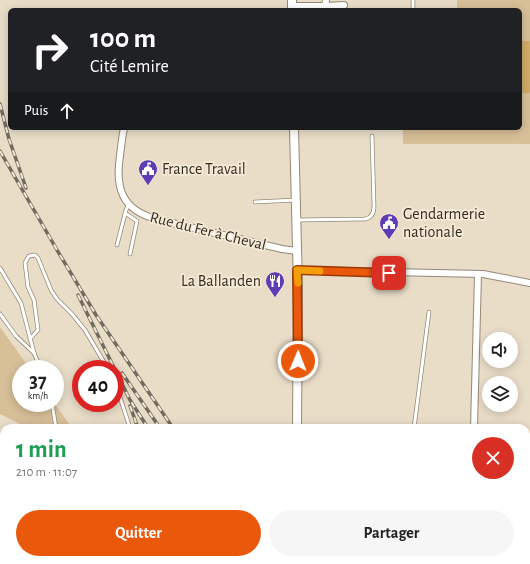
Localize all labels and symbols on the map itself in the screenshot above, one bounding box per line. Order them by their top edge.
public building icon: France Travail [137,158,159,186]
place label: France Travail [162,161,246,177]
place label: Gendarmerie nationale [403,206,485,240]
street label: Rue du Fer à Cheval [148,209,268,253]
public building icon: Gendarmerie nationale [378,212,400,240]
pin [372,256,406,290]
restaurant icon: La Ballanden [264,270,286,298]
place label: La Ballanden [181,273,261,289]
position arrow [277,340,319,382]
speed limit sign: 40 [72,360,124,412]

